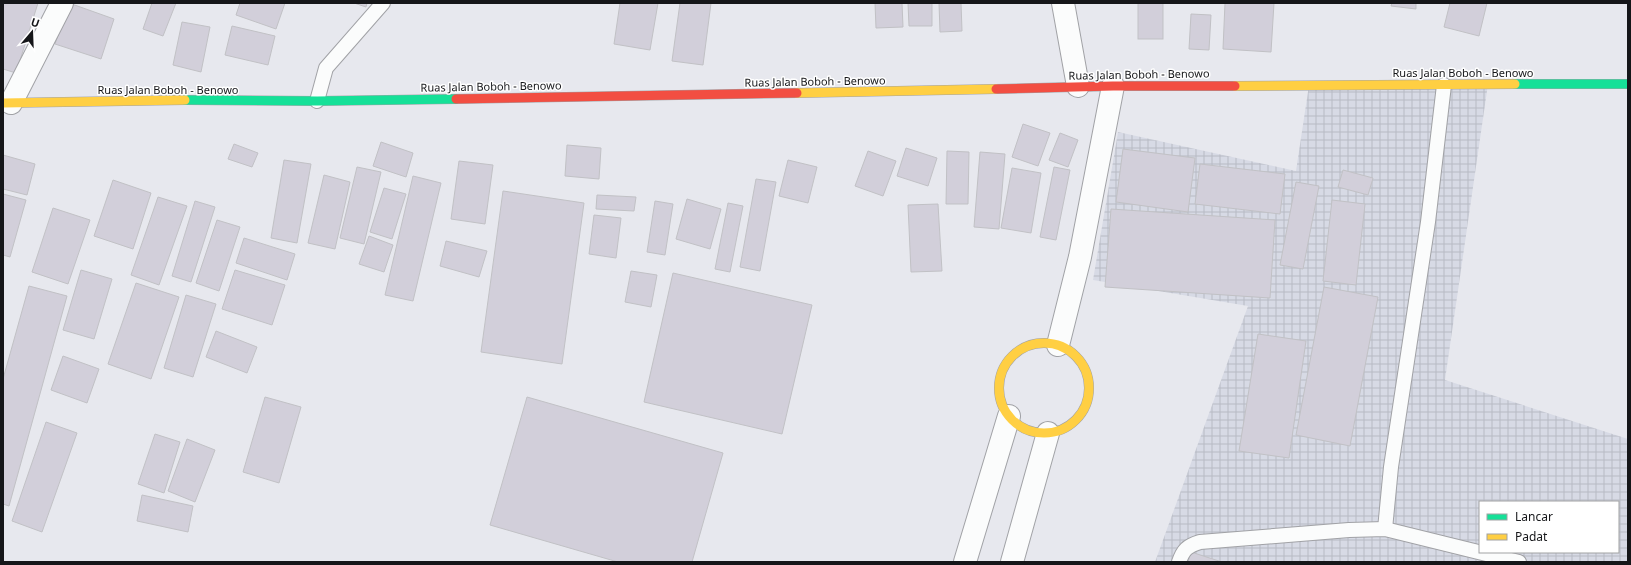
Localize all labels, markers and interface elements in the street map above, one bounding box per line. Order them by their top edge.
north arrow [12,12,52,52]
text: U [29,14,42,31]
street label: Ruas Jalan Boboh - Benowo [1068,65,1210,83]
street label: Ruas Jalan Boboh - Benowo [1393,65,1534,80]
street label: Ruas Jalan Boboh - Benowo [744,72,886,90]
street label: Ruas Jalan Boboh - Benowo [420,77,562,95]
street label: Ruas Jalan Boboh - Benowo [98,82,239,97]
legend [1479,501,1619,553]
text: Lancar [1515,508,1553,525]
text: Padat [1515,528,1548,545]

